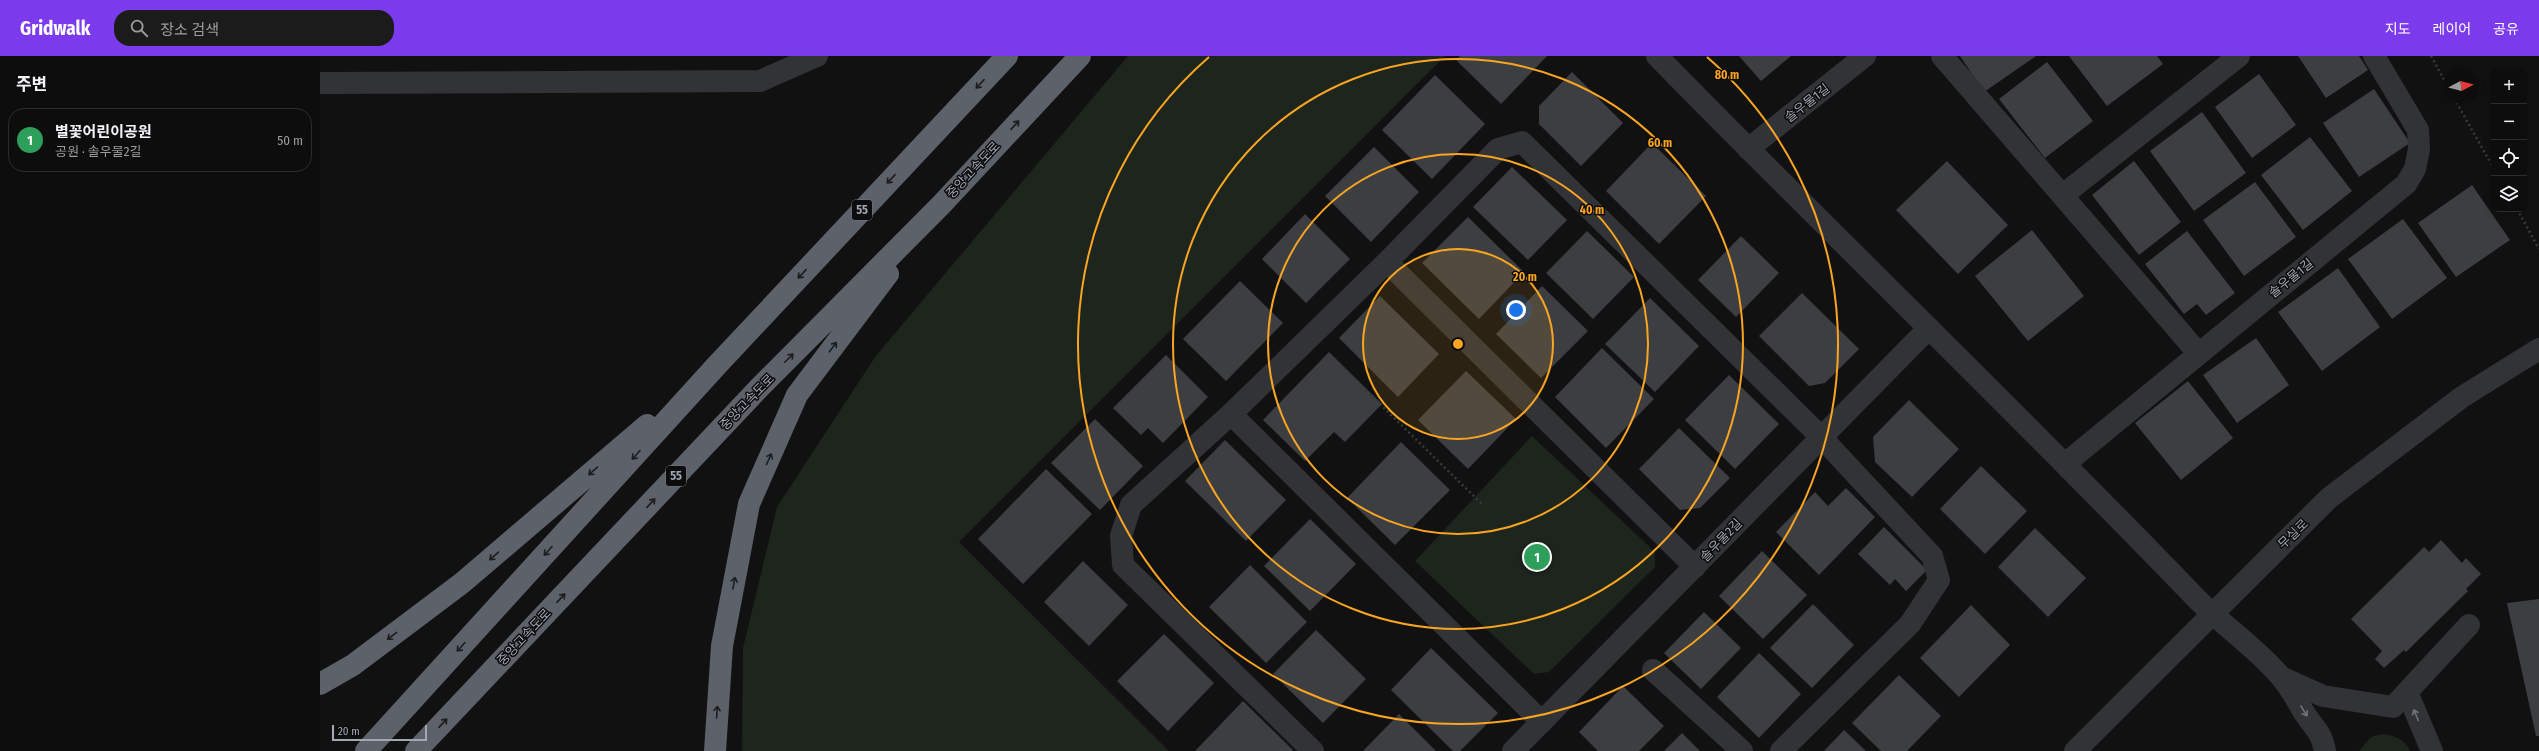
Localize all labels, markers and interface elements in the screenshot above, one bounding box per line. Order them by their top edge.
search box [114,10,394,46]
text: Gridwalk [20,17,90,40]
icon: search [128,17,150,39]
text: 장소 검색 [160,21,219,39]
text: 지도 [2385,21,2411,38]
text: 레이어 [2433,21,2471,38]
text: 공유 [2493,21,2519,38]
text: 80 m [1715,68,1739,82]
north arrow [2443,68,2479,104]
map controls [2491,68,2527,212]
button: + [2491,68,2527,104]
text: 주변 [16,74,47,95]
one-way arrow [976,79,985,89]
street label: 솔우물1길 [1782,81,1832,125]
button: − [2491,104,2527,140]
one-way arrow [1011,120,1020,130]
text: 별꽃어린이공원 [55,123,152,141]
text: 1 [27,133,33,148]
text: 50 m [277,133,303,148]
text: 60 m [1648,136,1672,150]
street label: 중앙고속도로 [943,139,1003,201]
button: locate [2491,140,2527,176]
text: 공원 · 솔우물2길 [55,144,141,159]
one-way arrow [887,174,896,184]
button: layers [2491,176,2527,212]
road number: 55 [852,200,872,220]
text: 40 m [1580,203,1604,217]
street label: 솔우물1길 [2266,256,2316,300]
one-way arrow [798,269,807,279]
text: 20 m [1512,270,1537,284]
your location [1506,300,1526,320]
centre of rings [1451,337,1465,351]
one-way arrow [829,342,837,353]
one-way arrow [784,353,794,363]
street label: 중앙고속도로 [717,371,777,433]
one-way arrow [631,450,640,460]
one-way arrow [766,453,773,465]
road number: 55 [666,466,686,486]
one-way arrow [588,467,598,476]
one-way arrow [646,498,655,508]
street label: 솔우물2길 [1697,516,1745,564]
street label: 무실로 [2275,516,2311,552]
pin: 1 [1524,542,1550,572]
one-way arrow [543,546,553,556]
one-way arrow [489,551,499,560]
one-way arrow [730,577,738,590]
one-way arrow [557,593,566,603]
street label: 중앙고속도로 [494,606,554,668]
one-way arrow [386,632,397,640]
one-way arrow [456,642,465,653]
one-way arrow [714,706,721,719]
one-way arrow [2299,706,2308,717]
one-way arrow [2412,710,2420,722]
one-way arrow [438,718,448,728]
scale bar [332,723,427,742]
text: 20 m [338,725,360,738]

